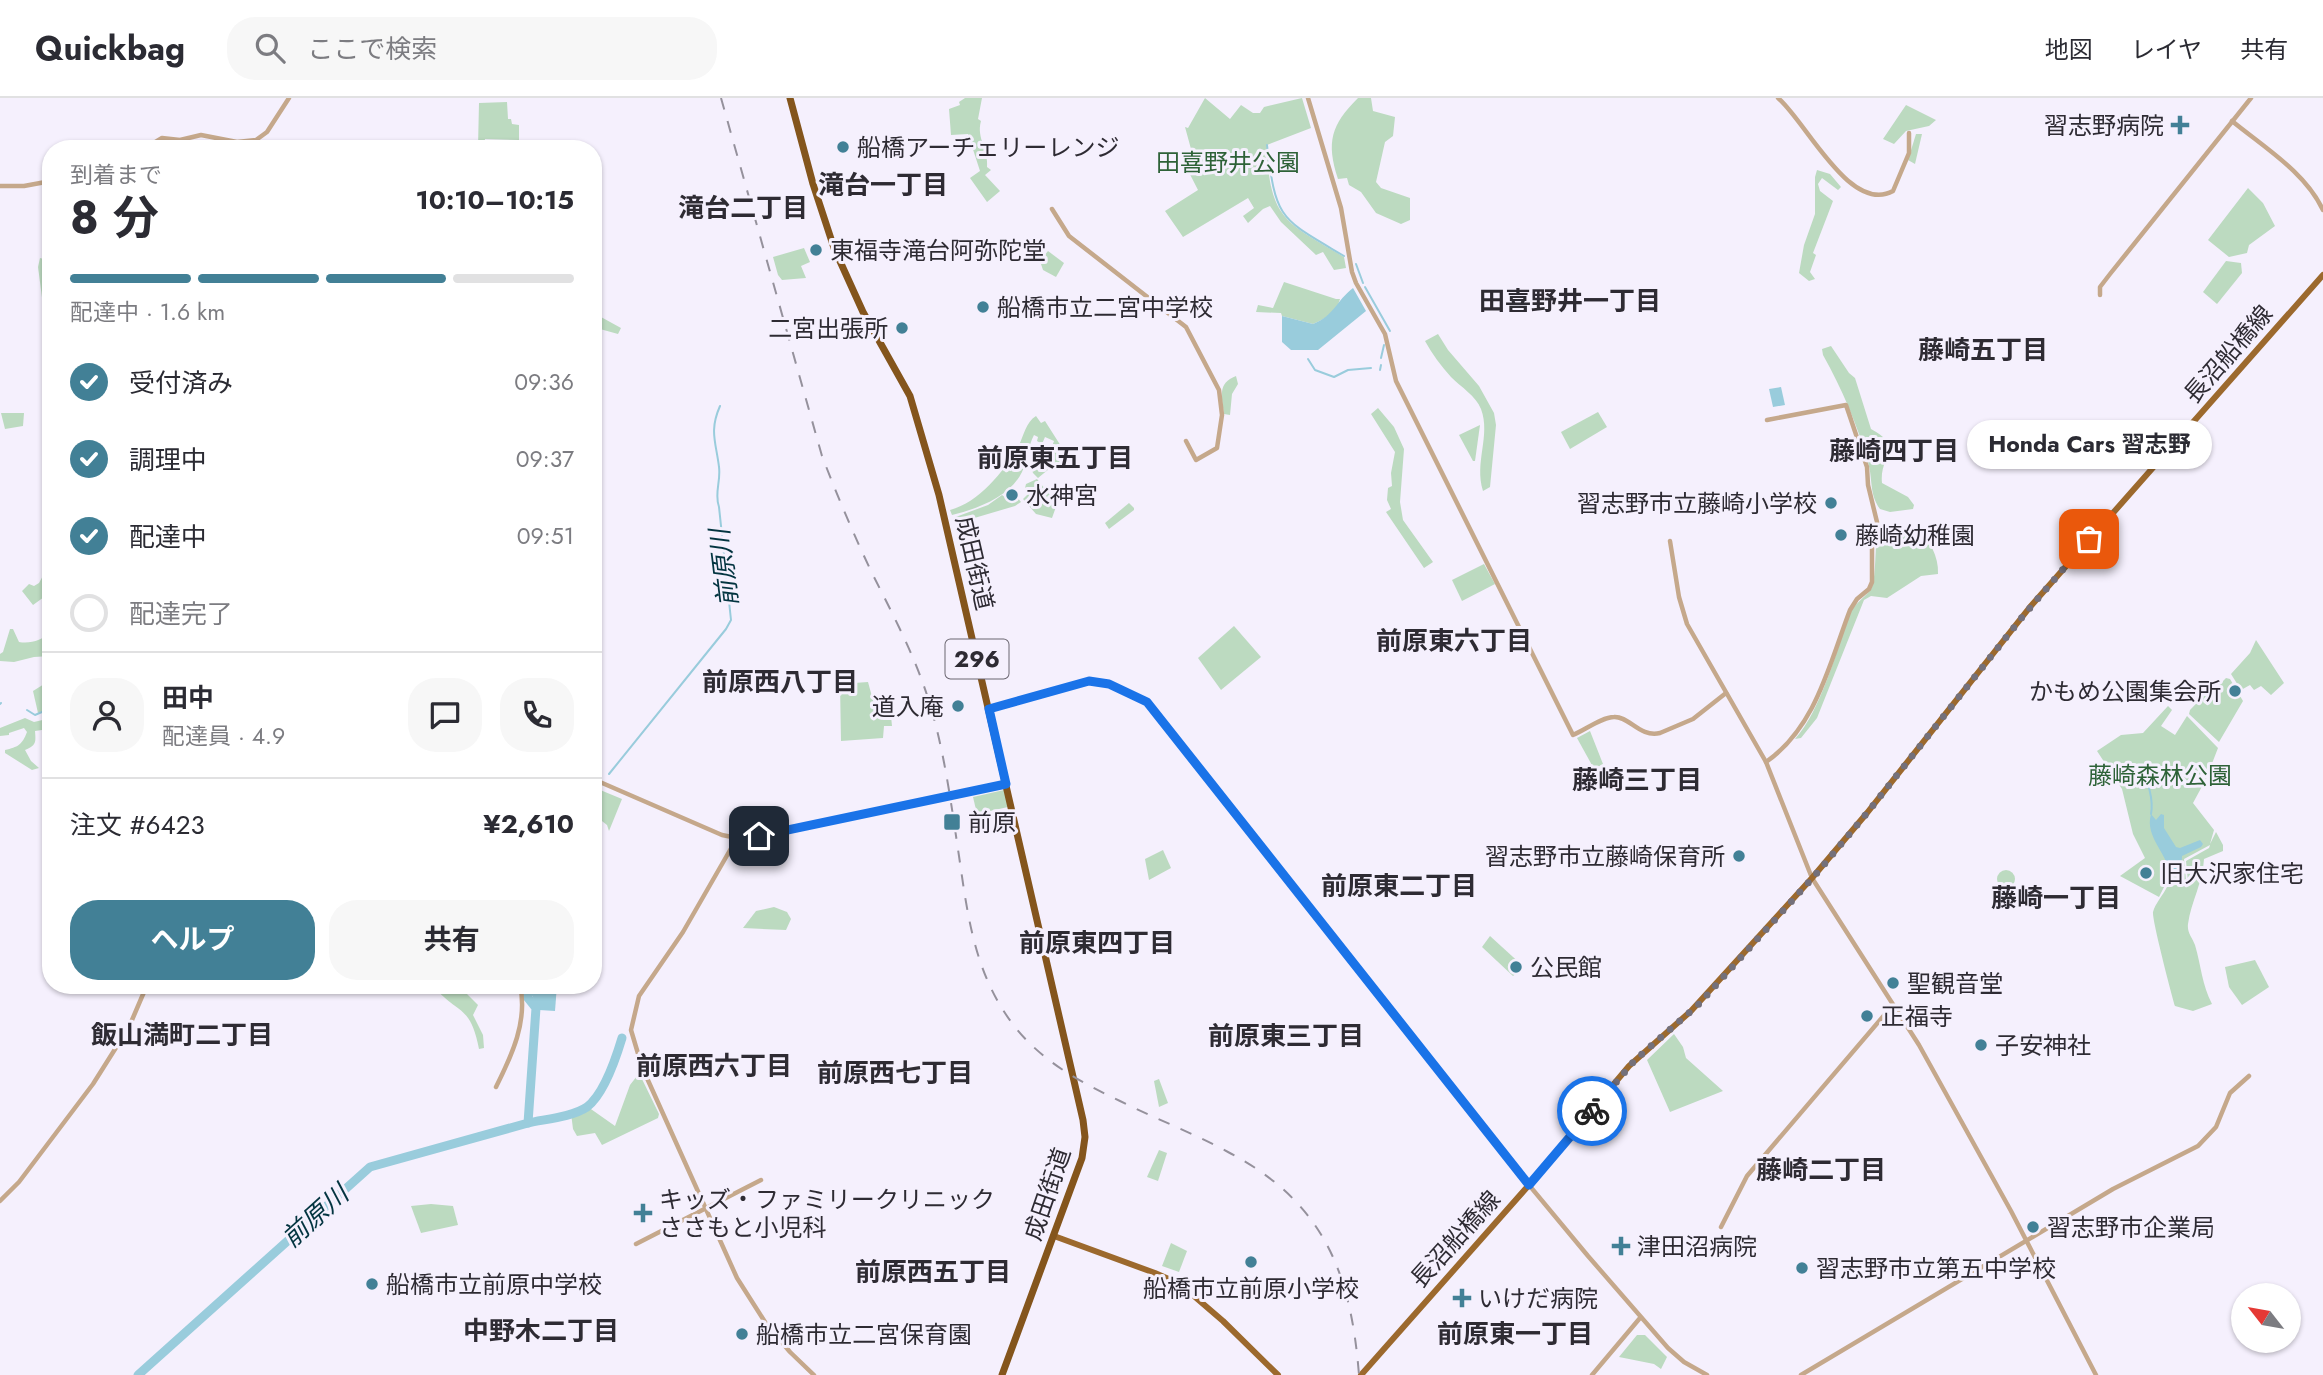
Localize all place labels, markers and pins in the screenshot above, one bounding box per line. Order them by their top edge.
place label: 習志野病院 [2044,108,2164,143]
marker: 習志野病院 [2170,115,2190,135]
place label: 船橋アーチェリーレンジ [857,130,1120,165]
marker: 船橋アーチェリーレンジ [835,139,851,155]
place label: 東福寺滝台阿弥陀堂 [830,233,1046,268]
marker: 東福寺滝台阿弥陀堂 [808,242,824,258]
place label: 船橋市立二宮中学校 [997,290,1213,325]
marker: 船橋市立二宮中学校 [975,299,991,315]
place label: 二宮出張所 [768,311,888,346]
marker: 二宮出張所 [894,320,910,336]
callout: Honda Cars 習志野 [1966,420,2212,469]
place label: 水神宮 [1026,478,1098,513]
place label: 習志野市立藤崎小学校 [1577,486,1817,521]
marker: 水神宮 [1004,487,1020,503]
marker: 習志野市立藤崎小学校 [1823,495,1839,511]
pin [2059,509,2119,569]
place label: 藤崎幼稚園 [1855,518,1975,553]
marker: 藤崎幼稚園 [1833,527,1849,543]
place label: かもめ公園集会所 [2029,674,2221,709]
marker: かもめ公園集会所 [2227,683,2243,699]
place label: 道入庵 [872,689,944,724]
marker: 道入庵 [950,698,966,714]
place label: 前原 [968,805,1016,840]
pin [729,806,789,866]
marker: 前原 [942,812,962,832]
place label: 習志野市立藤崎保育所 [1485,839,1725,874]
marker: 習志野市立藤崎保育所 [1731,848,1747,864]
place label: 旧大沢家住宅 [2160,856,2304,891]
marker: 旧大沢家住宅 [2138,865,2154,881]
place label: 公民館 [1530,950,1602,985]
marker: 公民館 [1508,959,1524,975]
place label: 聖観音堂 [1907,966,2003,1001]
marker: 聖観音堂 [1885,975,1901,991]
place label: 正福寺 [1881,999,1953,1034]
marker: 正福寺 [1859,1008,1875,1024]
place label: 子安神社 [1995,1028,2091,1063]
marker: 子安神社 [1973,1037,1989,1053]
place label: キッズ・ファミリークリニック ささもと小児科 [659,1182,995,1245]
marker: キッズ・ファミリークリニック ささもと小児科 [633,1203,653,1223]
place label: 習志野市企業局 [2047,1210,2215,1245]
marker: 習志野市企業局 [2025,1219,2041,1235]
place label: 津田沼病院 [1637,1229,1757,1264]
marker: 津田沼病院 [1611,1236,1631,1256]
place label: 習志野市立第五中学校 [1816,1251,2056,1286]
marker: 船橋市立前原小学校 [1243,1254,1259,1270]
marker: 習志野市立第五中学校 [1794,1260,1810,1276]
place label: 船橋市立前原中学校 [386,1267,602,1302]
place label: 船橋市立前原小学校 [1143,1271,1359,1306]
marker: 船橋市立前原中学校 [364,1276,380,1292]
place label: いけだ病院 [1478,1281,1598,1316]
marker: いけだ病院 [1452,1288,1472,1308]
place label: 船橋市立二宮保育園 [756,1317,972,1352]
marker: 船橋市立二宮保育園 [734,1326,750,1342]

